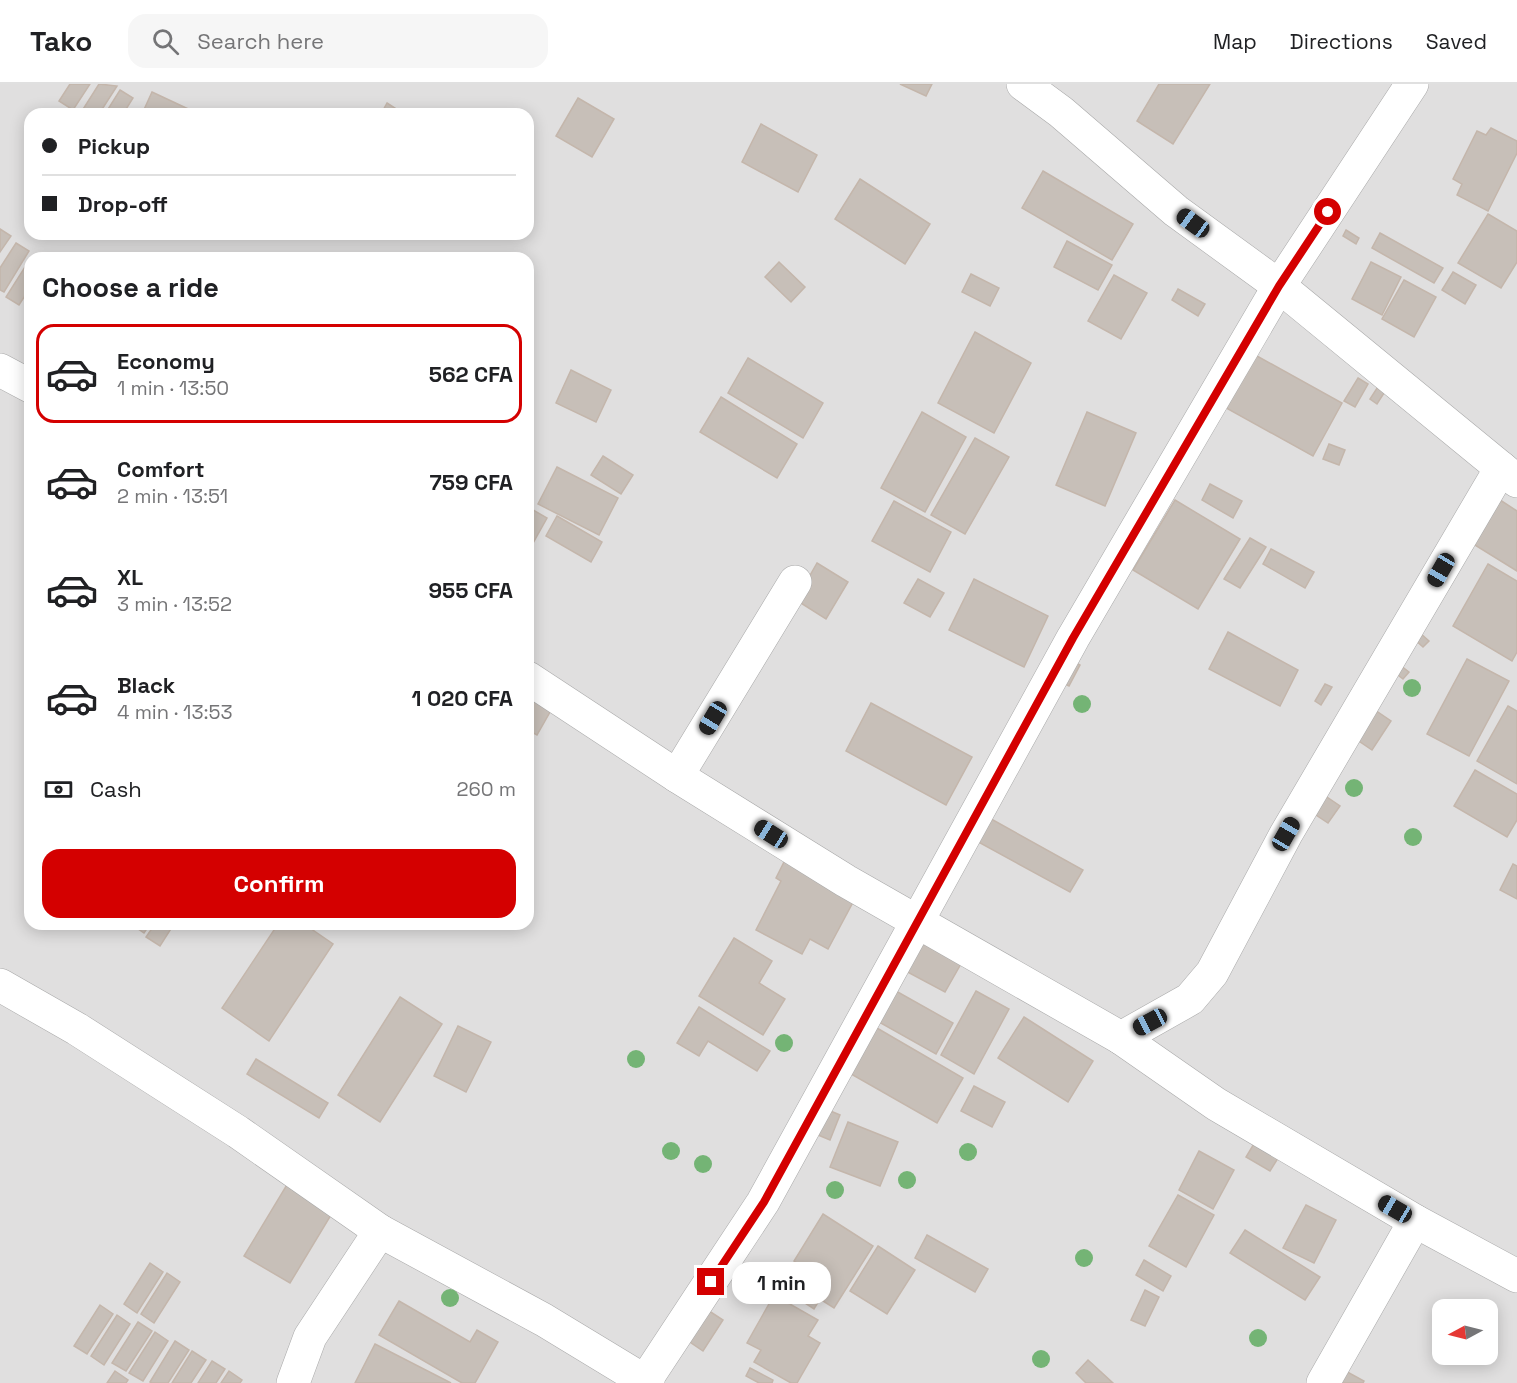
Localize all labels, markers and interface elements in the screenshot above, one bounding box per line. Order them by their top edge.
search box [128,14,548,68]
text: Tako [30,23,92,59]
icon: search [149,25,182,58]
text: Search here [197,27,324,55]
text: Map [1213,28,1257,55]
text: Directions [1290,28,1393,55]
text: Saved [1426,28,1487,55]
text: Pickup [78,132,150,160]
text: Drop-off [78,190,168,218]
route start [1314,198,1341,225]
car [1173,205,1213,241]
text: Choose a ride [42,270,219,305]
icon: car [45,347,99,401]
text: Economy [117,347,215,375]
text: 562 CFA [429,360,513,388]
text: 1 min · 13:50 [117,375,229,401]
icon: car [45,455,99,509]
text: Comfort [117,455,205,483]
text: 759 CFA [430,468,513,496]
text: 2 min · 13:51 [117,483,228,509]
car [1424,550,1458,590]
icon: car [45,563,99,617]
text: XL [117,563,143,591]
text: 955 CFA [429,576,513,604]
text: 3 min · 13:52 [117,591,232,617]
icon: car [45,671,99,725]
text: Black [117,671,175,699]
text: 1 020 CFA [411,684,513,712]
car [696,698,730,738]
text: 4 min · 13:53 [117,699,233,725]
icon: cash [42,773,75,806]
text: Cash [90,775,142,803]
text: 260 m [457,776,516,802]
car [1269,814,1303,854]
car [751,817,791,851]
button: Confirm [42,849,516,918]
car [1130,1006,1170,1038]
car [1375,1192,1415,1226]
callout: 1 min [732,1261,831,1303]
route end [697,1268,724,1295]
text: 1 min [757,1270,806,1296]
north arrow [1432,1299,1498,1365]
map controls [1432,1299,1498,1365]

